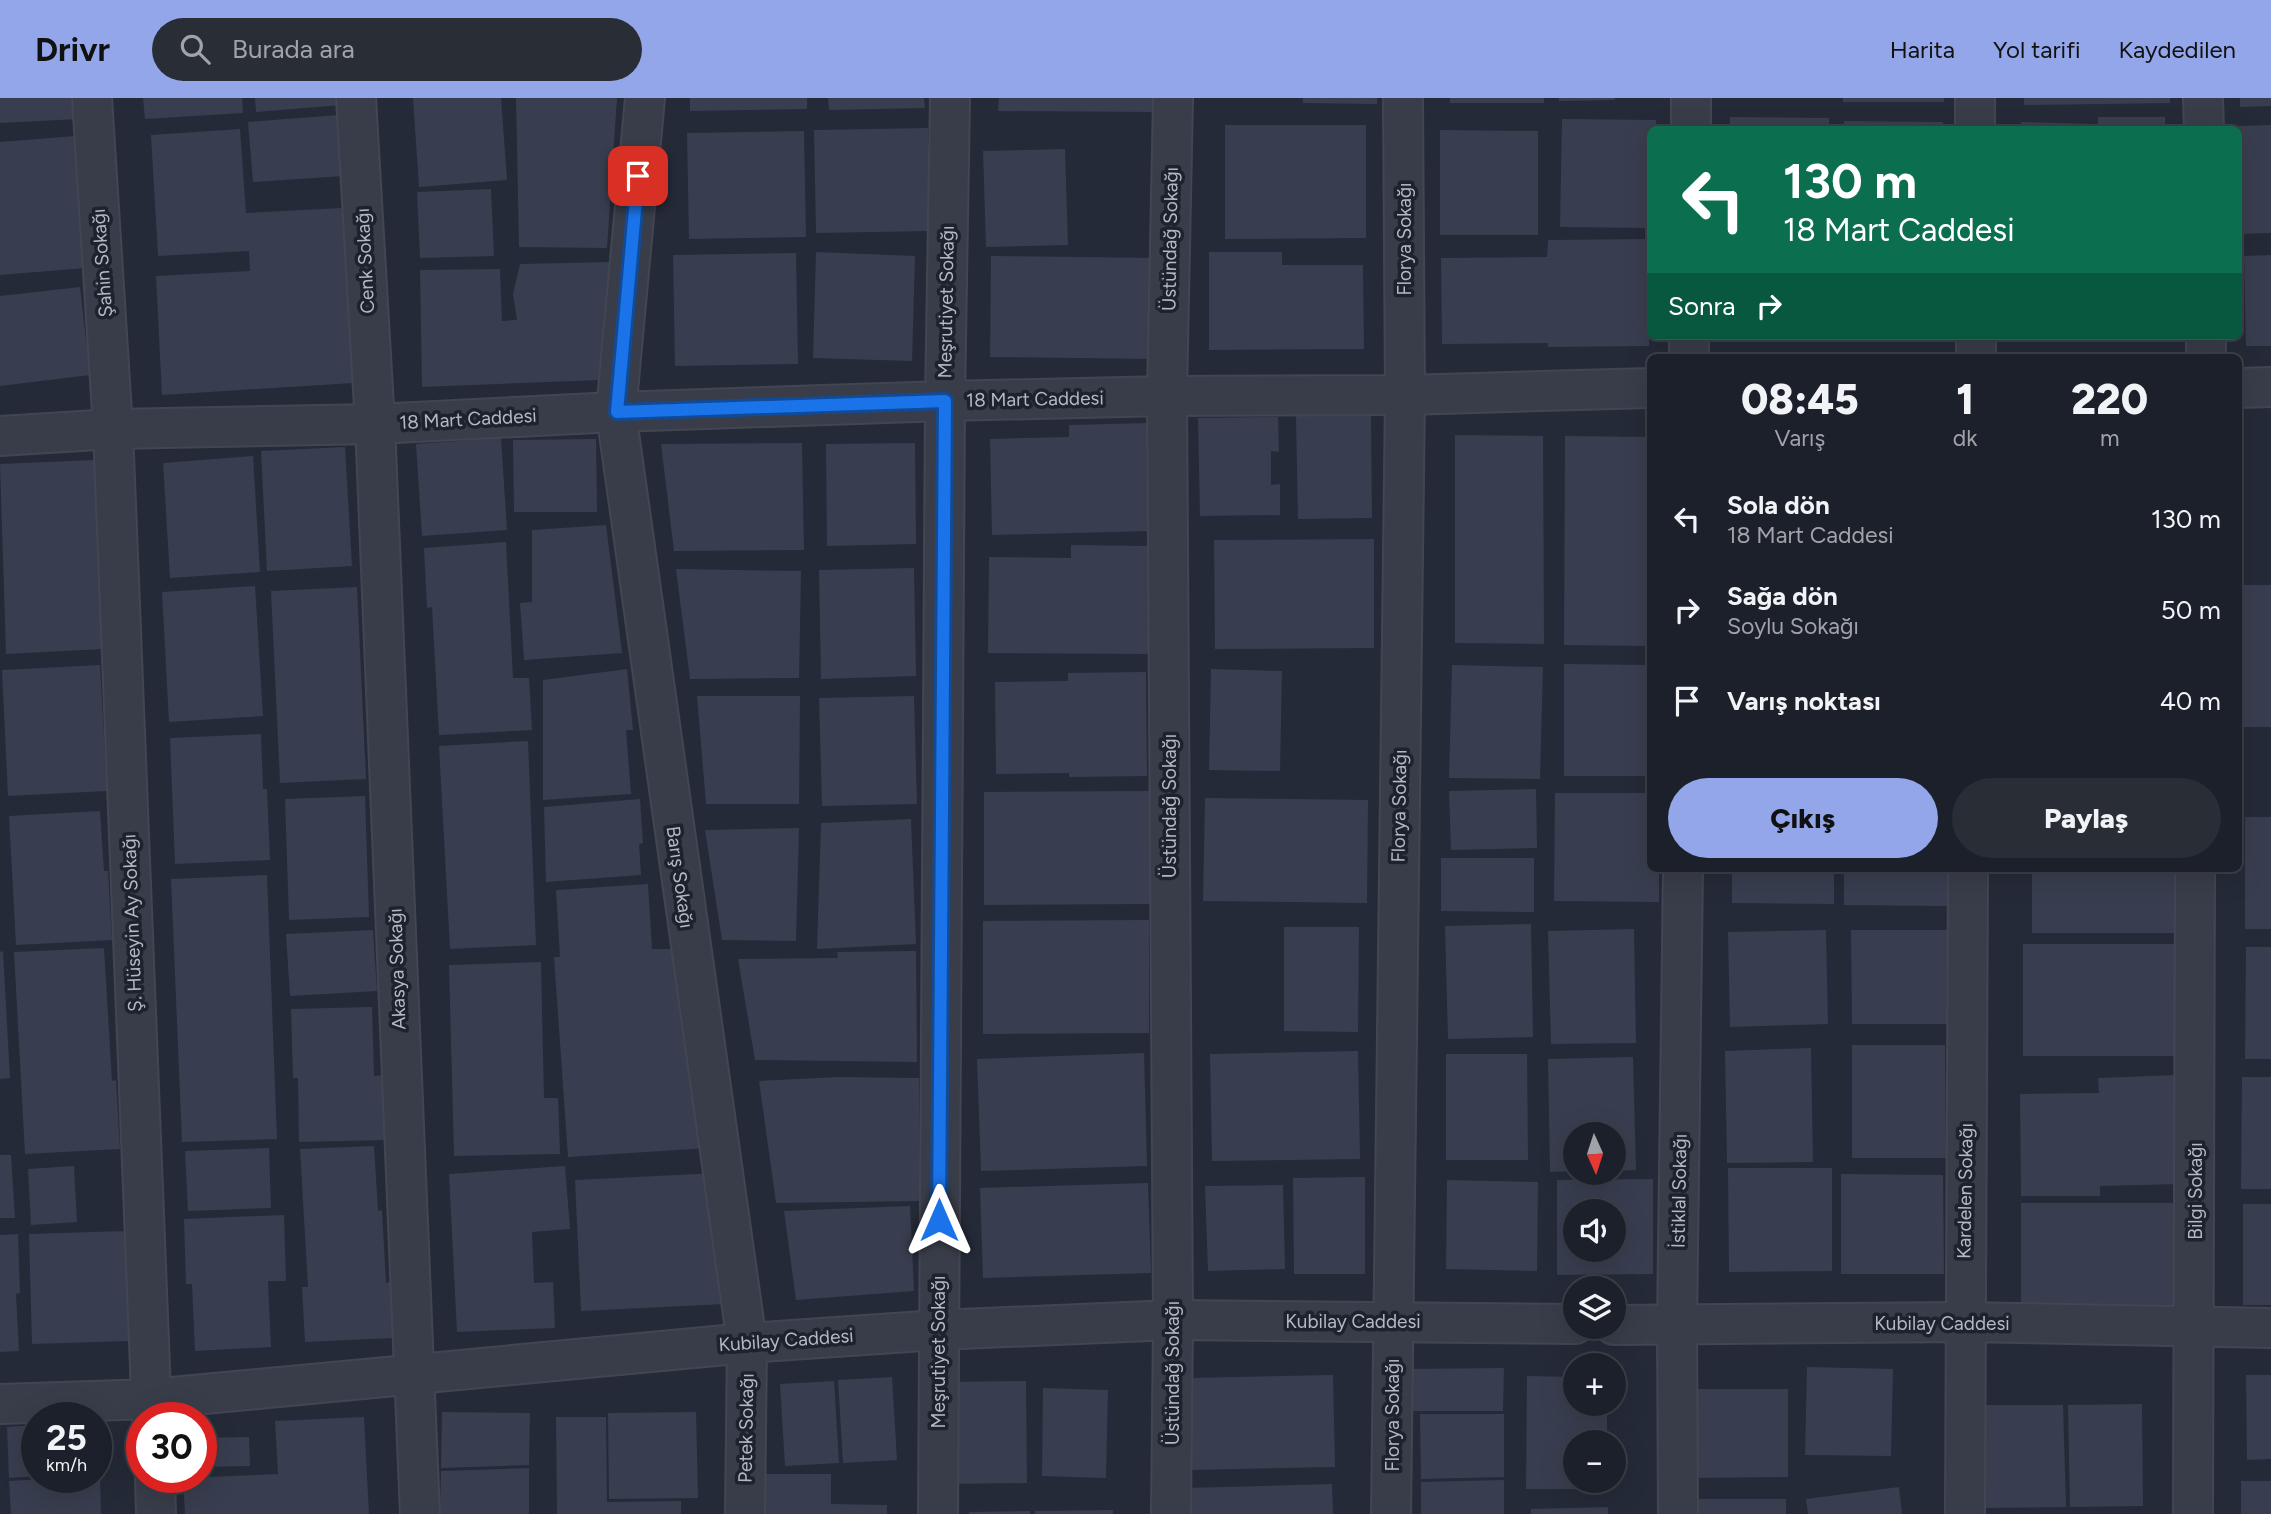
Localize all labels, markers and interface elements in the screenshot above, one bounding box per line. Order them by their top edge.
search box [152,18,642,81]
text: Drivr [35,30,110,69]
icon: search [176,30,214,68]
text: Burada ara [232,33,355,65]
text: Harita [1890,35,1955,64]
text: Yol tarifi [1993,35,2081,64]
text: Kaydedilen [2119,35,2236,64]
pin [608,146,668,206]
text: 130 m [1783,151,1917,210]
icon: left [1668,154,1759,245]
icon: arrive [619,157,657,195]
street label: Üstündağ Sokağı [1157,167,1183,311]
street label: Florya Sokağı [1393,182,1416,296]
street label: Şahin Sokağı [87,208,117,318]
street label: Cenk Sokağı [351,208,379,314]
text: 18 Mart Caddesi [1783,211,2015,249]
street label: Meşrutiyet Sokağı [933,225,959,379]
icon: right [1750,287,1788,325]
text: Sonra [1668,290,1736,322]
text: 08:45 [1741,374,1859,425]
text: 1 [1956,374,1974,425]
text: 220 [2071,374,2148,425]
street label: 18 Mart Caddesi [966,386,1104,412]
street label: 18 Mart Caddesi [399,404,537,434]
text: Varış [1775,424,1825,452]
text: dk [1953,424,1977,452]
text: m [2100,424,2119,452]
text: Sola dön [1727,489,1830,521]
icon: left [1668,500,1706,538]
text: 130 m [2151,503,2221,535]
text: 18 Mart Caddesi [1727,521,1894,549]
text: Sağa dön [1727,580,1838,612]
icon: right [1668,591,1706,629]
text: 50 m [2161,594,2221,626]
text: Soylu Sokağı [1727,612,1859,640]
icon: arrive [1668,682,1706,720]
text: Varış noktası [1727,685,1881,717]
text: 40 m [2160,685,2221,717]
street label: Üstündağ Sokağı [1158,734,1181,878]
street label: Florya Sokağı [1387,749,1411,863]
button: Çıkış [1668,778,1938,858]
button: Paylaş [1952,778,2221,858]
street label: Barış Sokağı [661,825,699,929]
street label: Ş. Hüseyin Ay Sokağı [117,834,147,1012]
street label: Akasya Sokağı [383,908,411,1030]
north arrow [1563,1122,1626,1185]
map controls [1563,1122,1626,1493]
street label: Kardelen Sokağı [1952,1123,1978,1259]
street label: İstiklal Sokağı [1667,1134,1691,1248]
street label: Bilgi Sokağı [2184,1142,2207,1240]
position arrow [902,1183,976,1257]
button: sound [1563,1199,1626,1262]
street label: Meşrutiyet Sokağı [927,1276,950,1428]
button: layers [1563,1276,1626,1339]
street label: Üstündağ Sokağı [1161,1301,1184,1445]
street label: Kubilay Caddesi [1285,1310,1421,1333]
street label: Kubilay Caddesi [1874,1312,2010,1335]
street label: Kubilay Caddesi [718,1324,854,1356]
button: + [1563,1353,1626,1416]
street label: Florya Sokağı [1381,1358,1404,1472]
street label: Petek Sokağı [734,1373,758,1483]
speed limit sign: 30 [126,1402,217,1493]
text: 25 [46,1417,87,1459]
button: − [1563,1430,1626,1493]
text: km/h [46,1454,87,1476]

